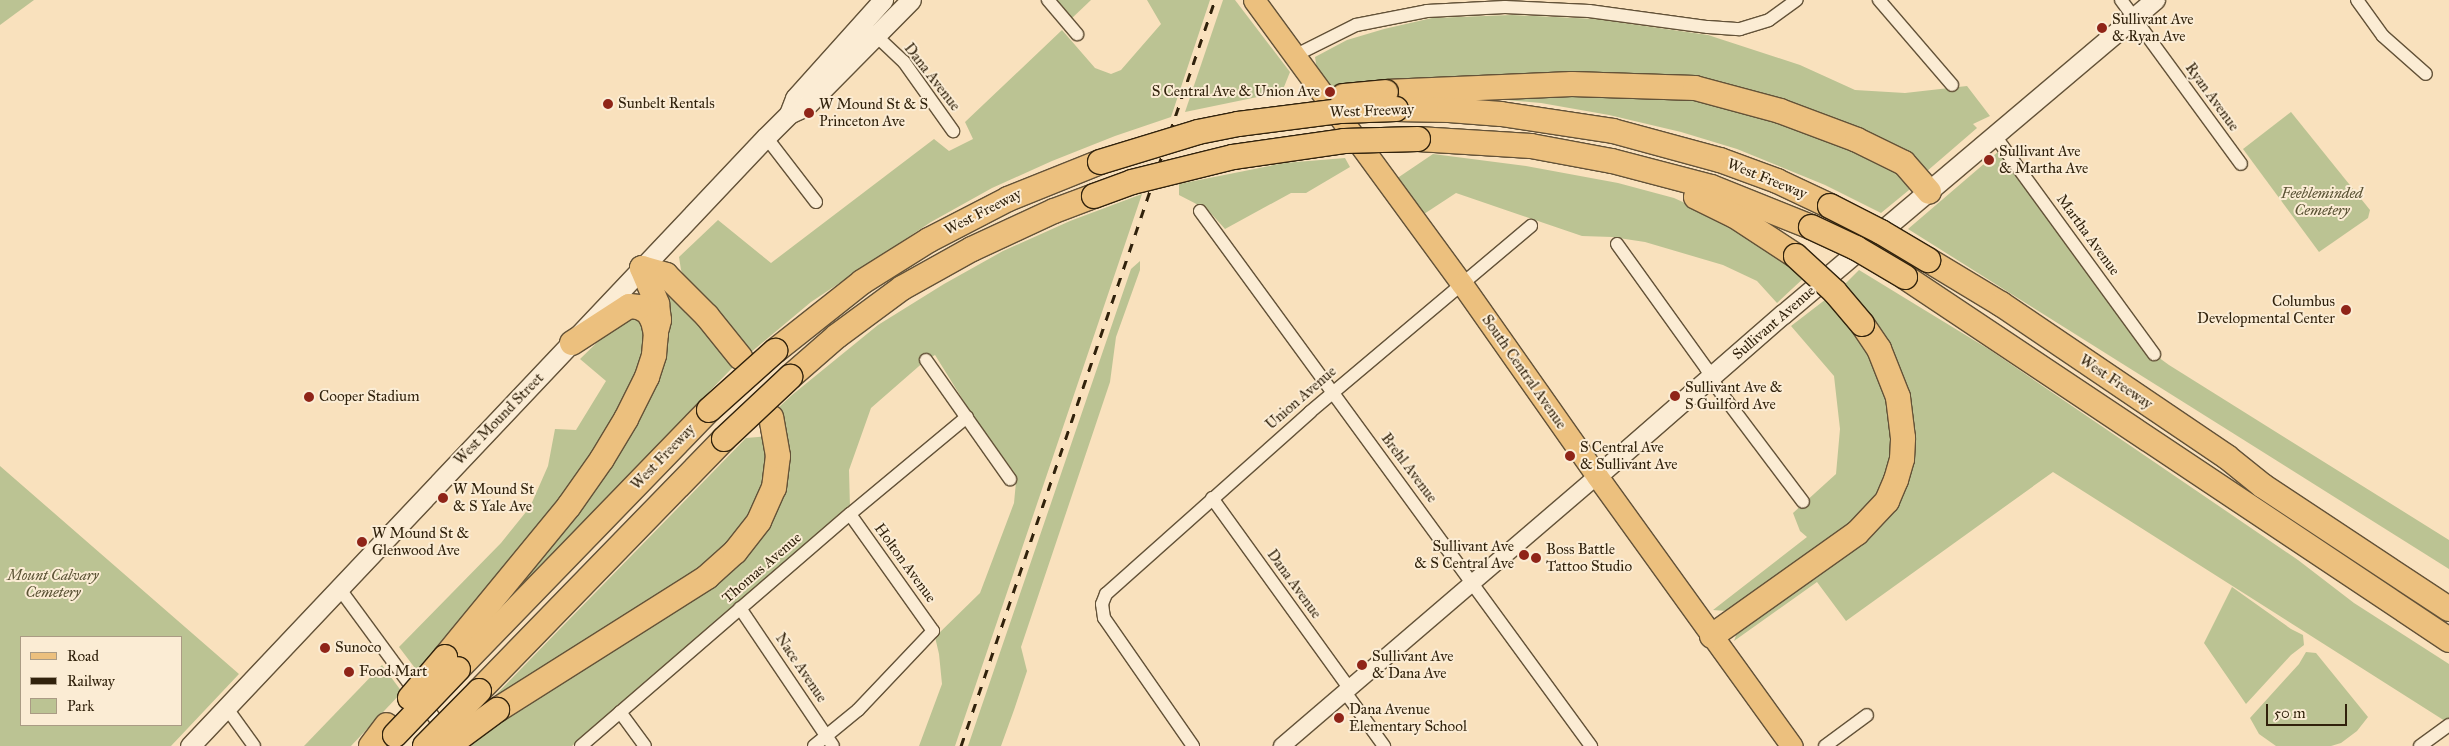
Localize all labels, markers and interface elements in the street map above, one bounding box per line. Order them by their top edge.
place label: Sullivant Ave & Ryan Ave [2112,10,2194,45]
marker: Sullivant Ave & Ryan Ave [2096,22,2108,34]
street label: Dana Avenue [900,40,964,114]
street label: Ryan Avenue [2181,59,2243,135]
place label: S Central Ave & Union Ave [1152,83,1320,101]
marker: S Central Ave & Union Ave [1324,86,1336,98]
place label: Sunbelt Rentals [618,95,715,113]
place label: W Mound St & S Princeton Ave [819,95,928,130]
marker: Sunbelt Rentals [602,98,614,110]
street label: West Freeway [1330,101,1414,121]
marker: W Mound St & S Princeton Ave [803,107,815,119]
place label: Sullivant Ave & Martha Ave [1999,142,2088,177]
marker: Sullivant Ave & Martha Ave [1983,154,1995,166]
street label: West Freeway [1725,155,1809,203]
park label: Feebleminded Cemetery [2281,184,2363,219]
street label: West Freeway [941,185,1025,239]
street label: Martha Avenue [2053,191,2123,279]
street label: Sullivant Avenue [1729,282,1819,364]
place label: Columbus Developmental Center [2197,292,2335,327]
marker: Columbus Developmental Center [2339,303,2353,317]
street label: South Central Avenue [1478,311,1570,433]
street label: West Freeway [2076,351,2156,413]
street label: Union Avenue [1262,362,1340,434]
street label: West Mound Street [451,369,547,469]
place label: Sullivant Ave & S Guilford Ave [1685,378,1782,413]
place label: Cooper Stadium [319,388,420,406]
marker: Sullivant Ave & S Guilford Ave [1669,390,1681,402]
marker: Cooper Stadium [303,391,315,403]
street label: West Freeway [627,420,699,494]
street label: Brehl Avenue [1377,430,1441,506]
place label: S Central Ave & Sullivant Ave [1580,438,1677,473]
marker: S Central Ave & Sullivant Ave [1564,450,1576,462]
place label: W Mound St & S Yale Ave [453,480,534,515]
marker: W Mound St & S Yale Ave [437,492,449,504]
street label: Holton Avenue [870,520,940,606]
place label: W Mound St & Glenwood Ave [372,524,469,559]
street label: Thomas Avenue [719,529,805,607]
marker: W Mound St & Glenwood Ave [356,536,368,548]
place label: Sullivant Ave & S Central Ave [1414,537,1514,572]
place label: Boss Battle Tattoo Studio [1546,540,1632,575]
street label: Dana Avenue [1263,546,1325,622]
marker: Sullivant Ave & S Central Ave [1518,549,1530,561]
marker: Boss Battle Tattoo Studio [1530,552,1542,564]
park label: Mount Calvary Cemetery [7,566,99,601]
street label: Nace Avenue [771,630,831,706]
legend [20,636,182,726]
place label: Sunoco [335,639,381,657]
marker: Sunoco [319,642,331,654]
text: Road [67,647,99,665]
place label: Sullivant Ave & Dana Ave [1372,647,1454,682]
marker: Sullivant Ave & Dana Ave [1356,659,1368,671]
place label: Food Mart [359,663,427,681]
marker: Food Mart [343,666,355,678]
text: Railway [67,672,115,690]
scale bar [2269,694,2350,726]
text: Park [67,697,94,715]
place label: Dana Avenue Elementary School [1349,700,1467,735]
text: 50 m [2274,704,2306,722]
marker: Dana Avenue Elementary School [1333,712,1345,724]

